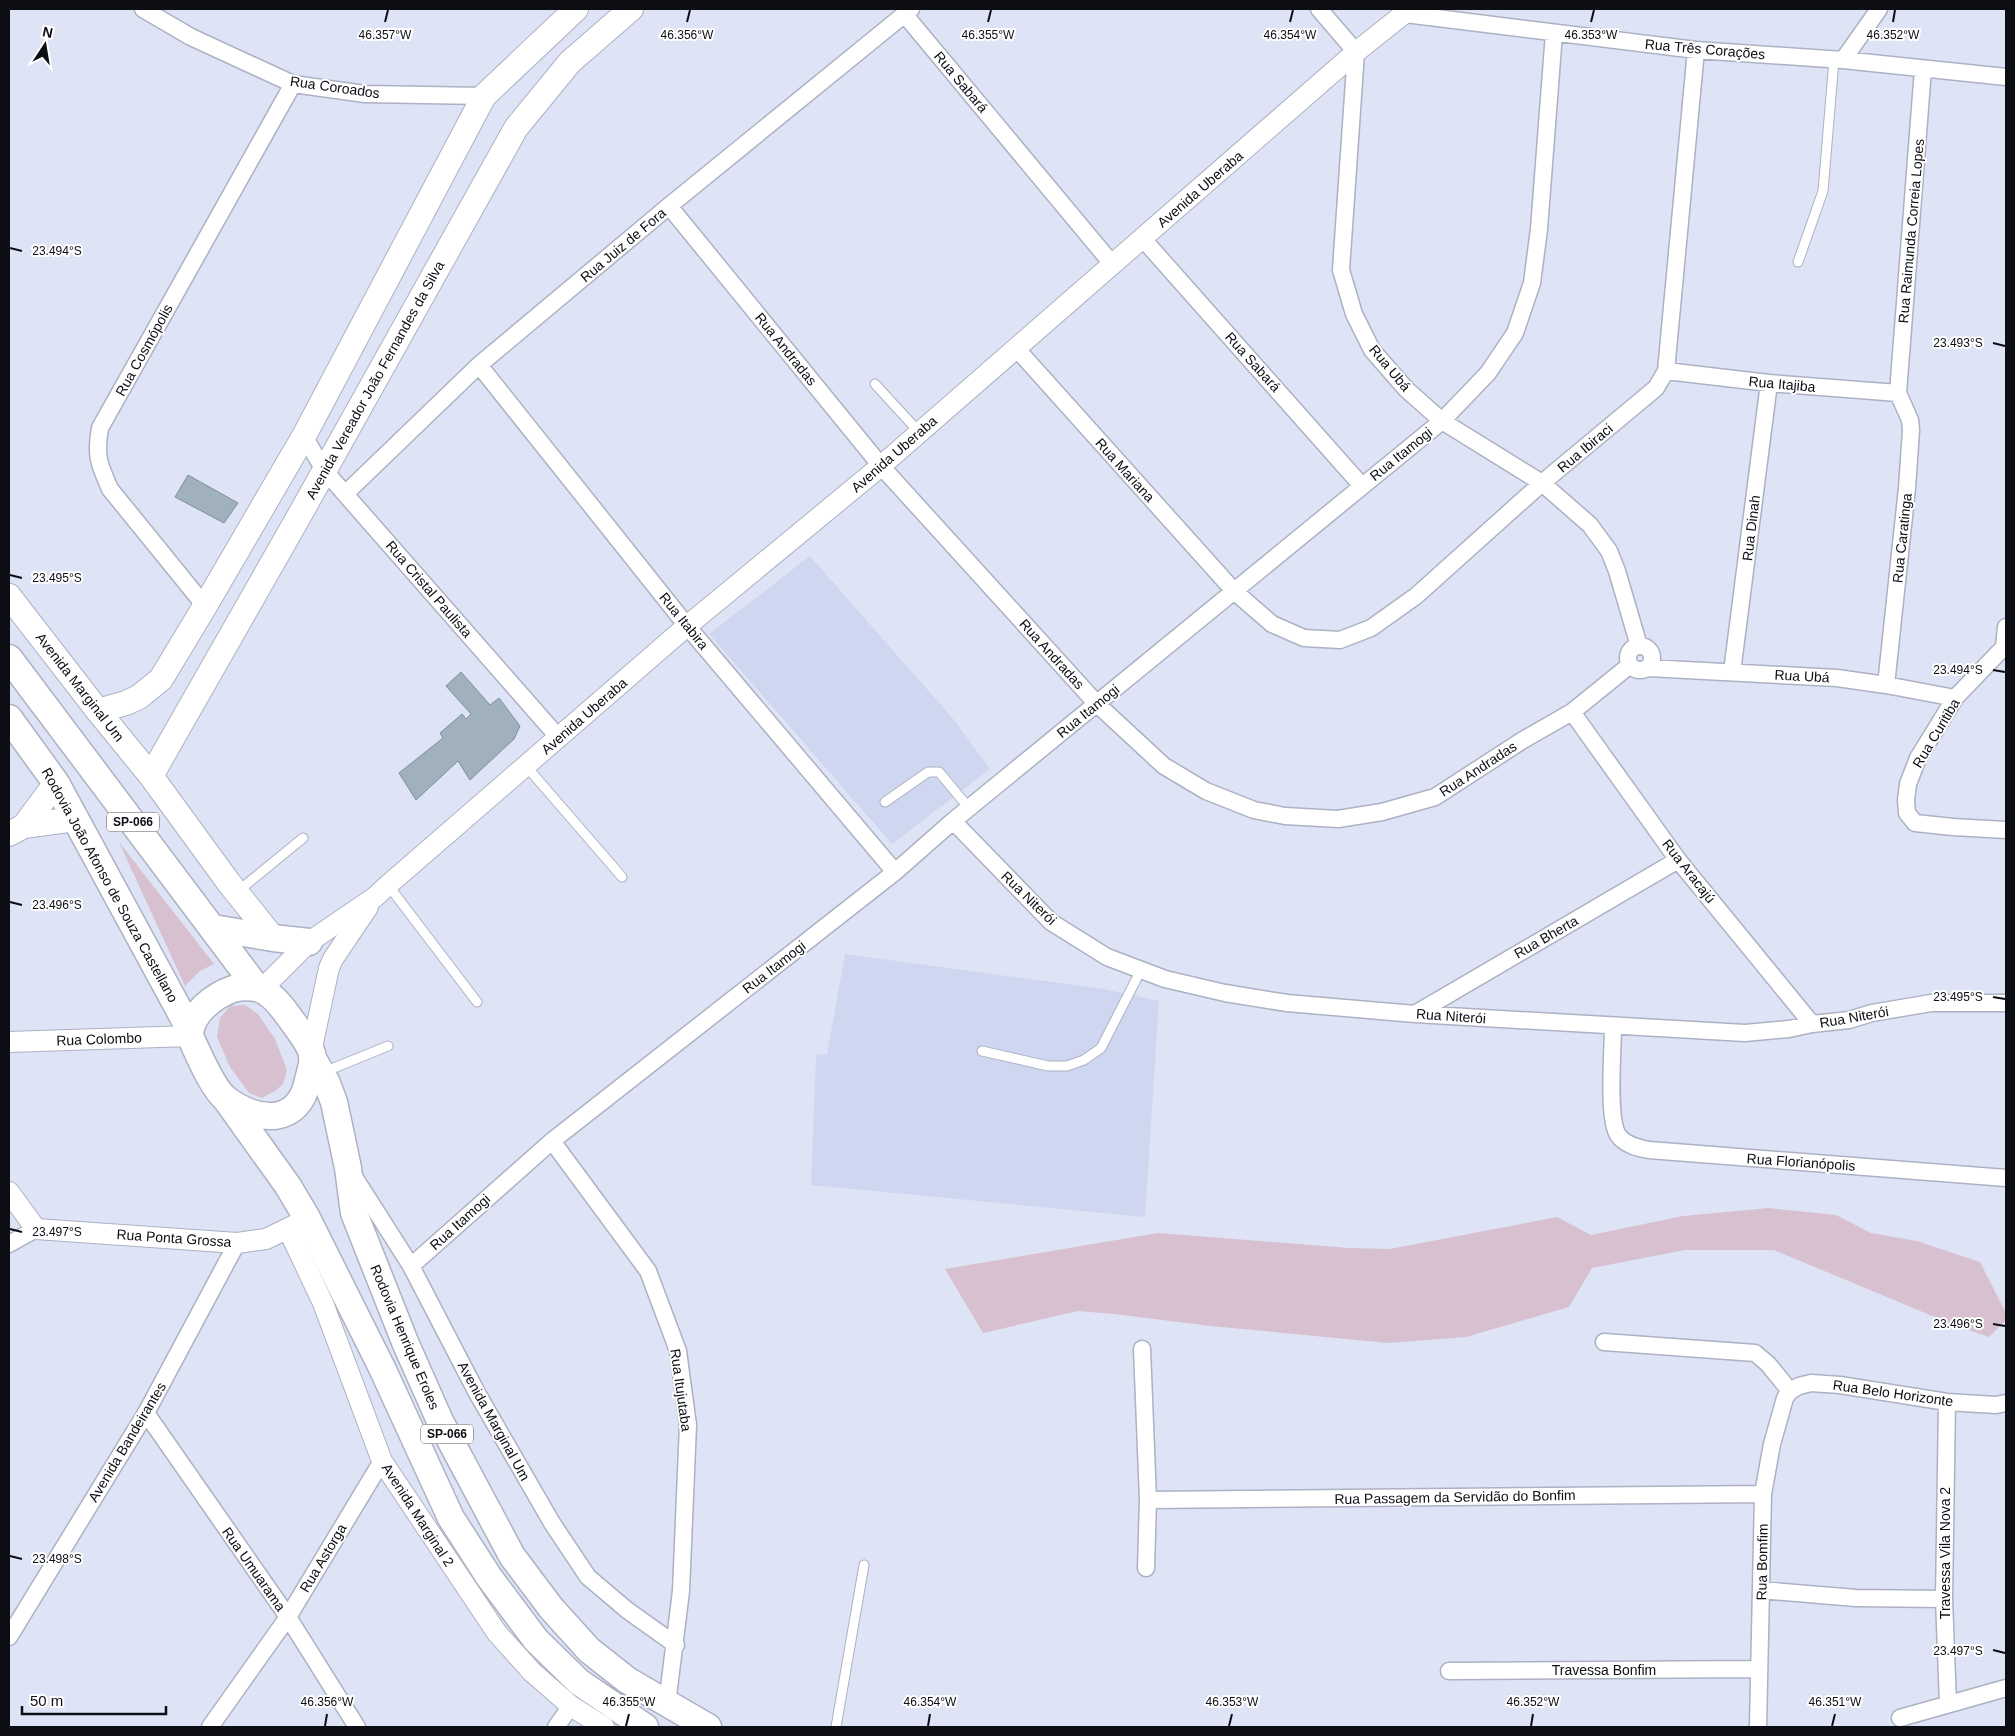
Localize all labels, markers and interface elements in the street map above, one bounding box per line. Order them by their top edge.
north arrow [20,20,70,70]
text: N [41,23,54,41]
text: 46.357°W [359,28,412,42]
text: 46.356°W [661,28,714,42]
text: 46.355°W [962,28,1015,42]
text: 46.354°W [1264,28,1317,42]
text: 46.353°W [1565,28,1618,42]
text: 46.352°W [1867,28,1920,42]
street label: Rua Três Corações [1644,36,1766,62]
street label: Rua Sabará [931,48,991,116]
street label: Rua Coroados [289,73,381,101]
street label: Rua Raimunda Correia Lopes [1895,138,1927,324]
street label: Avenida Uberaba [1154,147,1246,230]
street label: Rua Juiz de Fora [577,204,669,285]
text: 23.494°S [32,244,82,258]
street label: Avenida Vereador João Fernandes da Silva [303,258,448,502]
street label: Rua Cosmópolis [112,301,176,399]
street label: Rua Andradas [752,309,820,389]
street label: Rua Sabará [1222,329,1284,395]
text: 23.493°S [1933,336,1983,350]
street label: Rua Ubá [1366,342,1414,394]
street label: Rua Itajiba [1748,373,1816,395]
street label: Avenida Uberaba [848,412,940,495]
street label: Rua Ibiraci [1554,420,1616,476]
street label: Rua Itamogi [1367,424,1435,484]
street label: Rua Mariana [1092,435,1158,505]
street label: Rua Caratinga [1889,492,1915,584]
street label: Rua Dinah [1739,494,1763,562]
street label: Rua Cristal Paulista [383,537,476,641]
text: 23.495°S [32,571,82,585]
street label: Rua Itabira [656,589,712,653]
street label: Rua Andradas [1016,616,1088,692]
street label: Avenida Marginal Um [33,629,127,745]
text: 23.494°S [1933,663,1983,677]
street label: Rua Ubá [1774,667,1830,685]
street label: Avenida Uberaba [538,674,630,757]
street label: Rua Itamogi [1054,681,1122,741]
street label: Rua Curitiba [1909,695,1963,770]
street label: Rua Andradas [1436,738,1520,800]
street label: Rodovia João Afonso de Souza Castellano [39,765,181,1005]
road number: SP-066 [107,812,159,832]
street label: Rua Aracajú [1659,836,1719,906]
street label: Rua Niterói [998,868,1060,928]
text: 23.496°S [32,898,82,912]
street label: Rua Bherta [1511,912,1581,962]
street label: Rua Itamogi [739,937,809,997]
text: 23.495°S [1933,990,1983,1004]
street label: Rua Niterói [1818,1003,1890,1031]
street label: Rua Niterói [1416,1006,1486,1026]
street label: Rua Colombo [56,1030,142,1048]
street label: Rua Florianópolis [1746,1150,1856,1174]
street label: Rua Itamogi [427,1191,493,1253]
text: 23.497°S [32,1225,82,1239]
street label: Rua Ponta Grossa [116,1226,232,1250]
street label: Rodovia Henrique Eroles [367,1262,443,1412]
text: 23.496°S [1933,1317,1983,1331]
street label: Rua Itujutaba [667,1348,695,1433]
street label: Avenida Marginal Um [455,1359,533,1483]
street label: Rua Belo Horizonte [1832,1377,1954,1409]
street label: Avenida Bandeirantes [85,1379,169,1505]
road number: SP-066 [421,1425,473,1444]
street label: Avenida Marginal 2 [379,1460,457,1570]
street label: Rua Passagem da Servidão do Bonfim [1334,1487,1576,1507]
street label: Travessa Vila Nova 2 [1937,1487,1953,1619]
street label: Rua Astorga [296,1521,350,1595]
street label: Rua Bomfim [1753,1523,1771,1601]
street label: Rua Umuarama [219,1524,289,1614]
text: 23.498°S [32,1552,82,1566]
text: 23.497°S [1933,1644,1983,1658]
street label: Travessa Bonfim [1552,1662,1656,1678]
scale bar [22,1684,166,1716]
text: 50 m [30,1692,63,1709]
text: 46.356°W [301,1695,354,1709]
text: 46.355°W [603,1695,656,1709]
text: 46.354°W [904,1695,957,1709]
text: 46.353°W [1206,1695,1259,1709]
text: 46.352°W [1507,1695,1560,1709]
text: 46.351°W [1809,1695,1862,1709]

